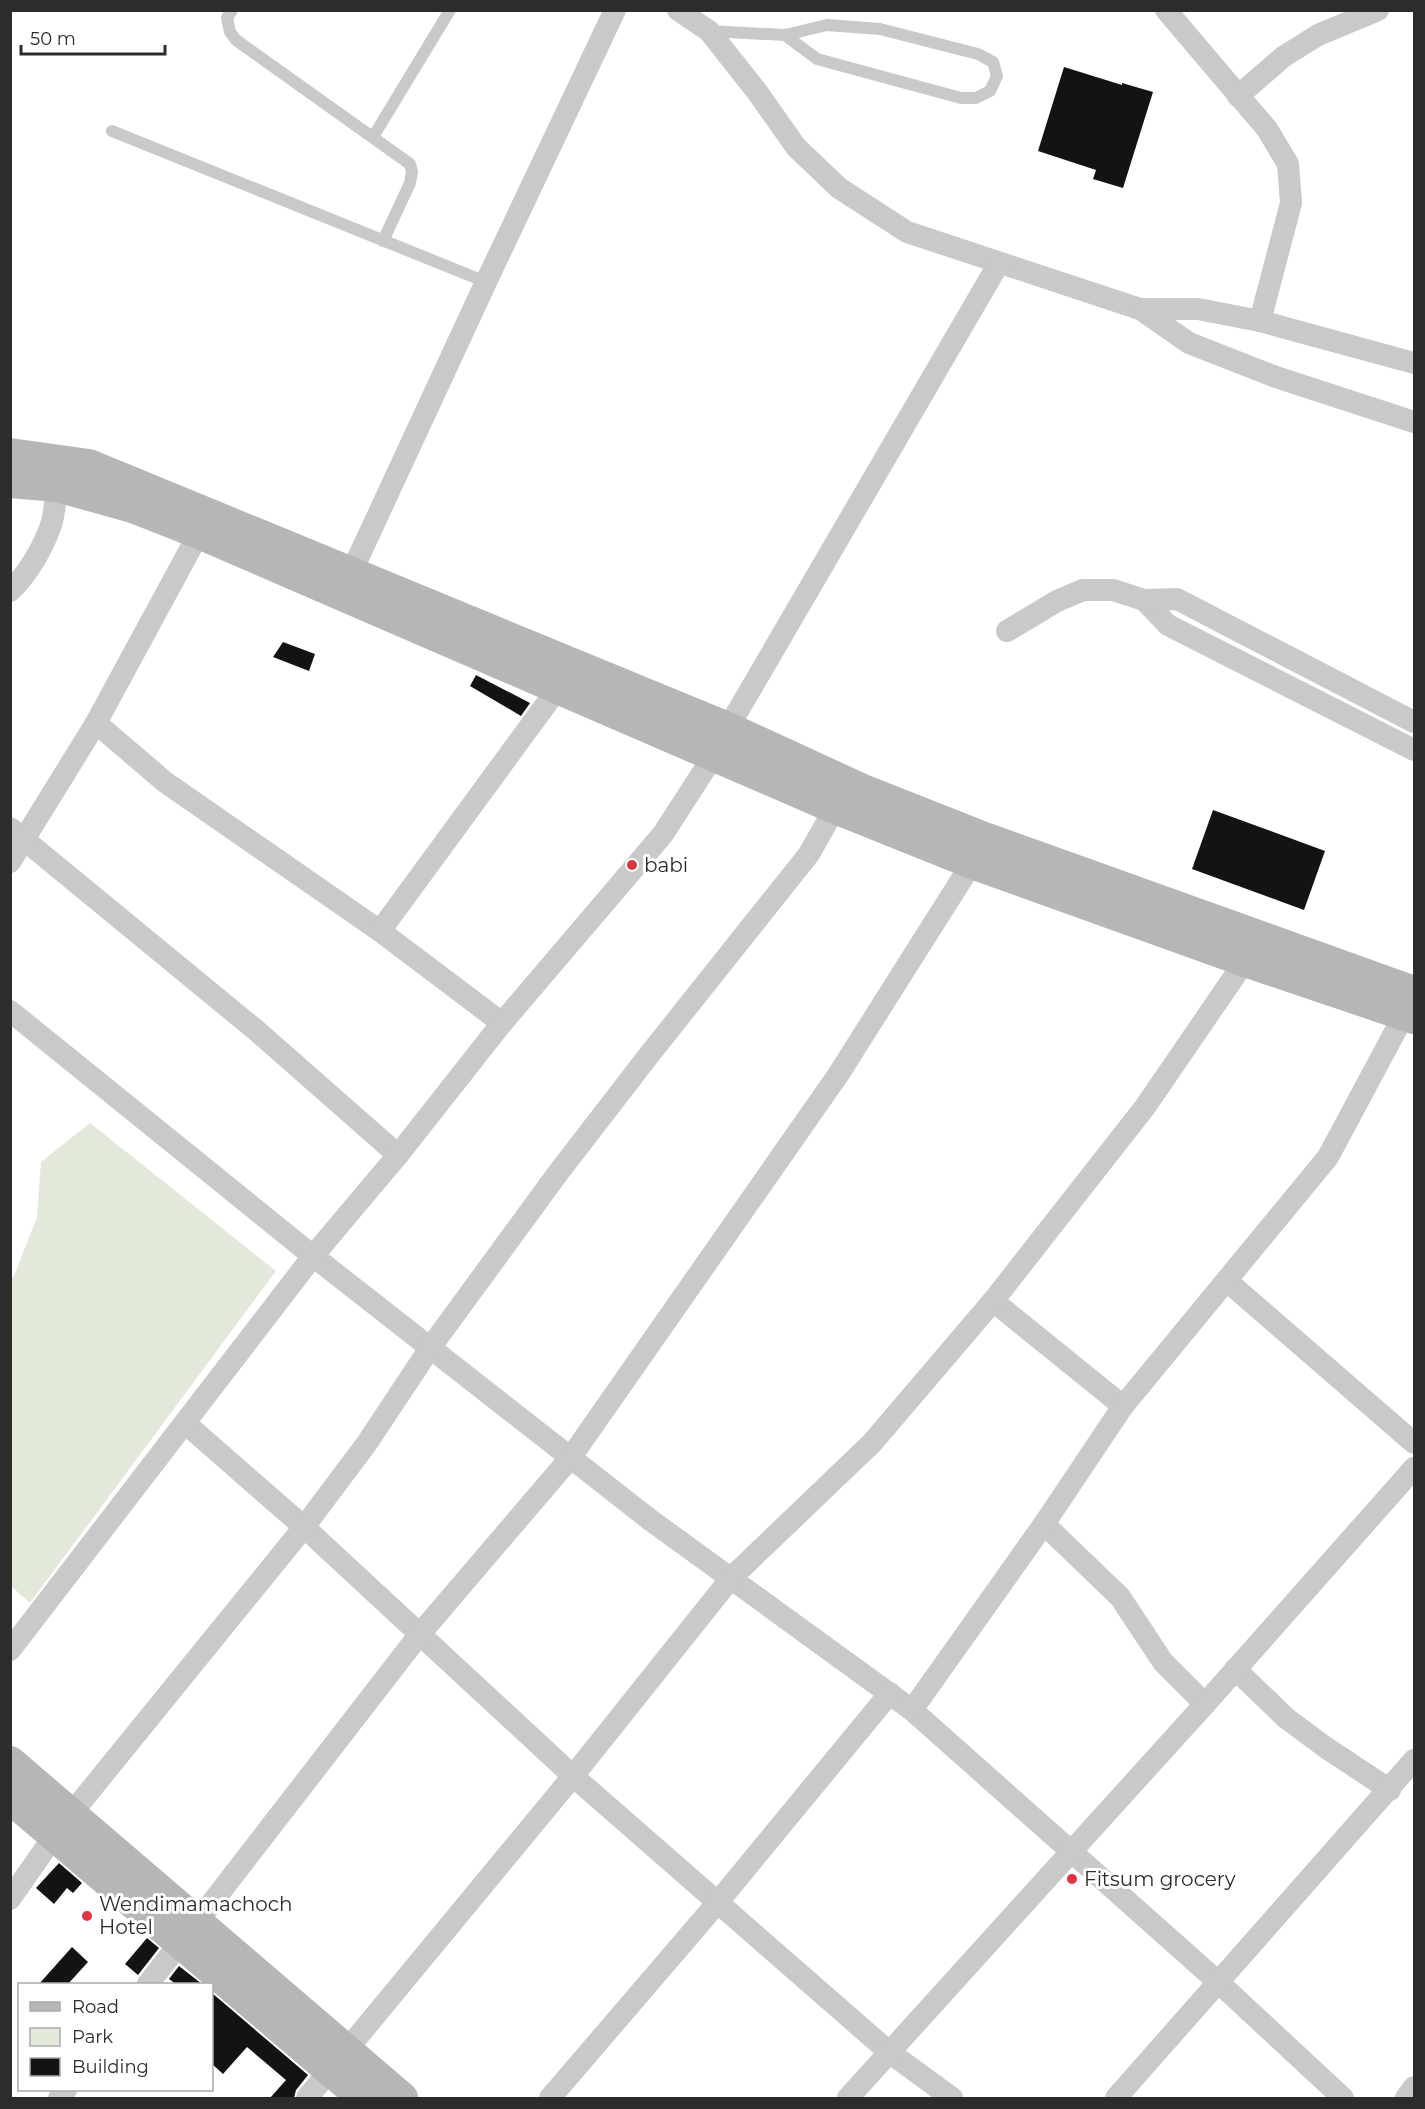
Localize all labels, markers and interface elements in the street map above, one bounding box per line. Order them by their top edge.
scale bar [21,18,165,56]
text: 50 m [30,28,76,50]
place label: babi [644,853,688,877]
marker: babi [625,858,639,872]
place label: Fitsum grocery [1084,1867,1236,1891]
marker: Fitsum grocery [1065,1872,1079,1886]
place label: Wendimamachoch Hotel [99,1892,293,1939]
marker: Wendimamachoch Hotel [80,1909,94,1923]
legend [18,1983,213,2091]
text: Road [72,1996,119,2018]
text: Park [72,2026,113,2048]
text: Building [72,2056,149,2078]

